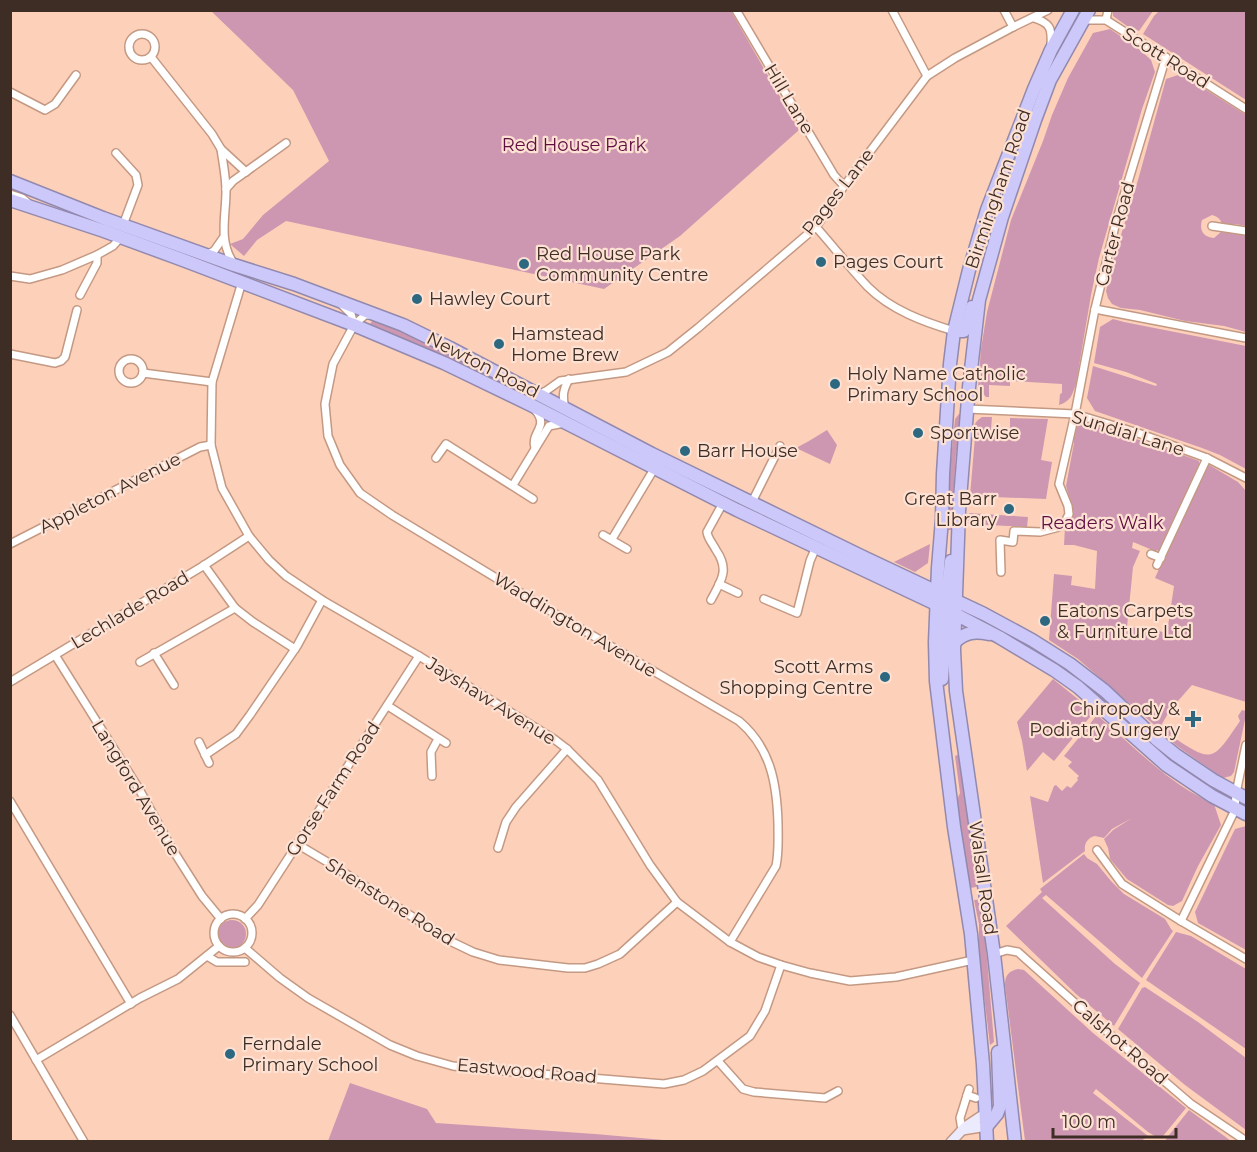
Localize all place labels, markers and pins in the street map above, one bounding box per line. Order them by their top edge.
place label: Red House Park Community Centre [536,243,709,286]
place label: Pages Court [833,251,944,273]
marker: Pages Court [814,255,828,269]
marker: Red House Park Community Centre [517,257,531,271]
place label: Hawley Court [429,288,551,310]
marker: Hawley Court [410,292,424,306]
place label: Hamstead Home Brew [511,323,619,366]
marker: Hamstead Home Brew [492,337,506,351]
place label: Holy Name Catholic Primary School [847,363,1026,406]
marker: Holy Name Catholic Primary School [828,377,842,391]
place label: Sportwise [930,422,1020,444]
marker: Sportwise [911,426,925,440]
place label: Barr House [697,440,798,462]
marker: Barr House [678,444,692,458]
place label: Great Barr Library [904,488,997,531]
marker: Great Barr Library [1002,502,1016,516]
place label: Eatons Carpets & Furniture Ltd [1057,600,1193,643]
marker: Eatons Carpets & Furniture Ltd [1038,614,1052,628]
place label: Scott Arms Shopping Centre [719,656,873,699]
marker: Scott Arms Shopping Centre [878,670,892,684]
place label: Chiropody & Podiatry Surgery [1029,698,1180,741]
marker: Chiropody & Podiatry Surgery [1184,710,1202,728]
place label: Ferndale Primary School [242,1033,378,1076]
marker: Ferndale Primary School [223,1047,237,1061]

